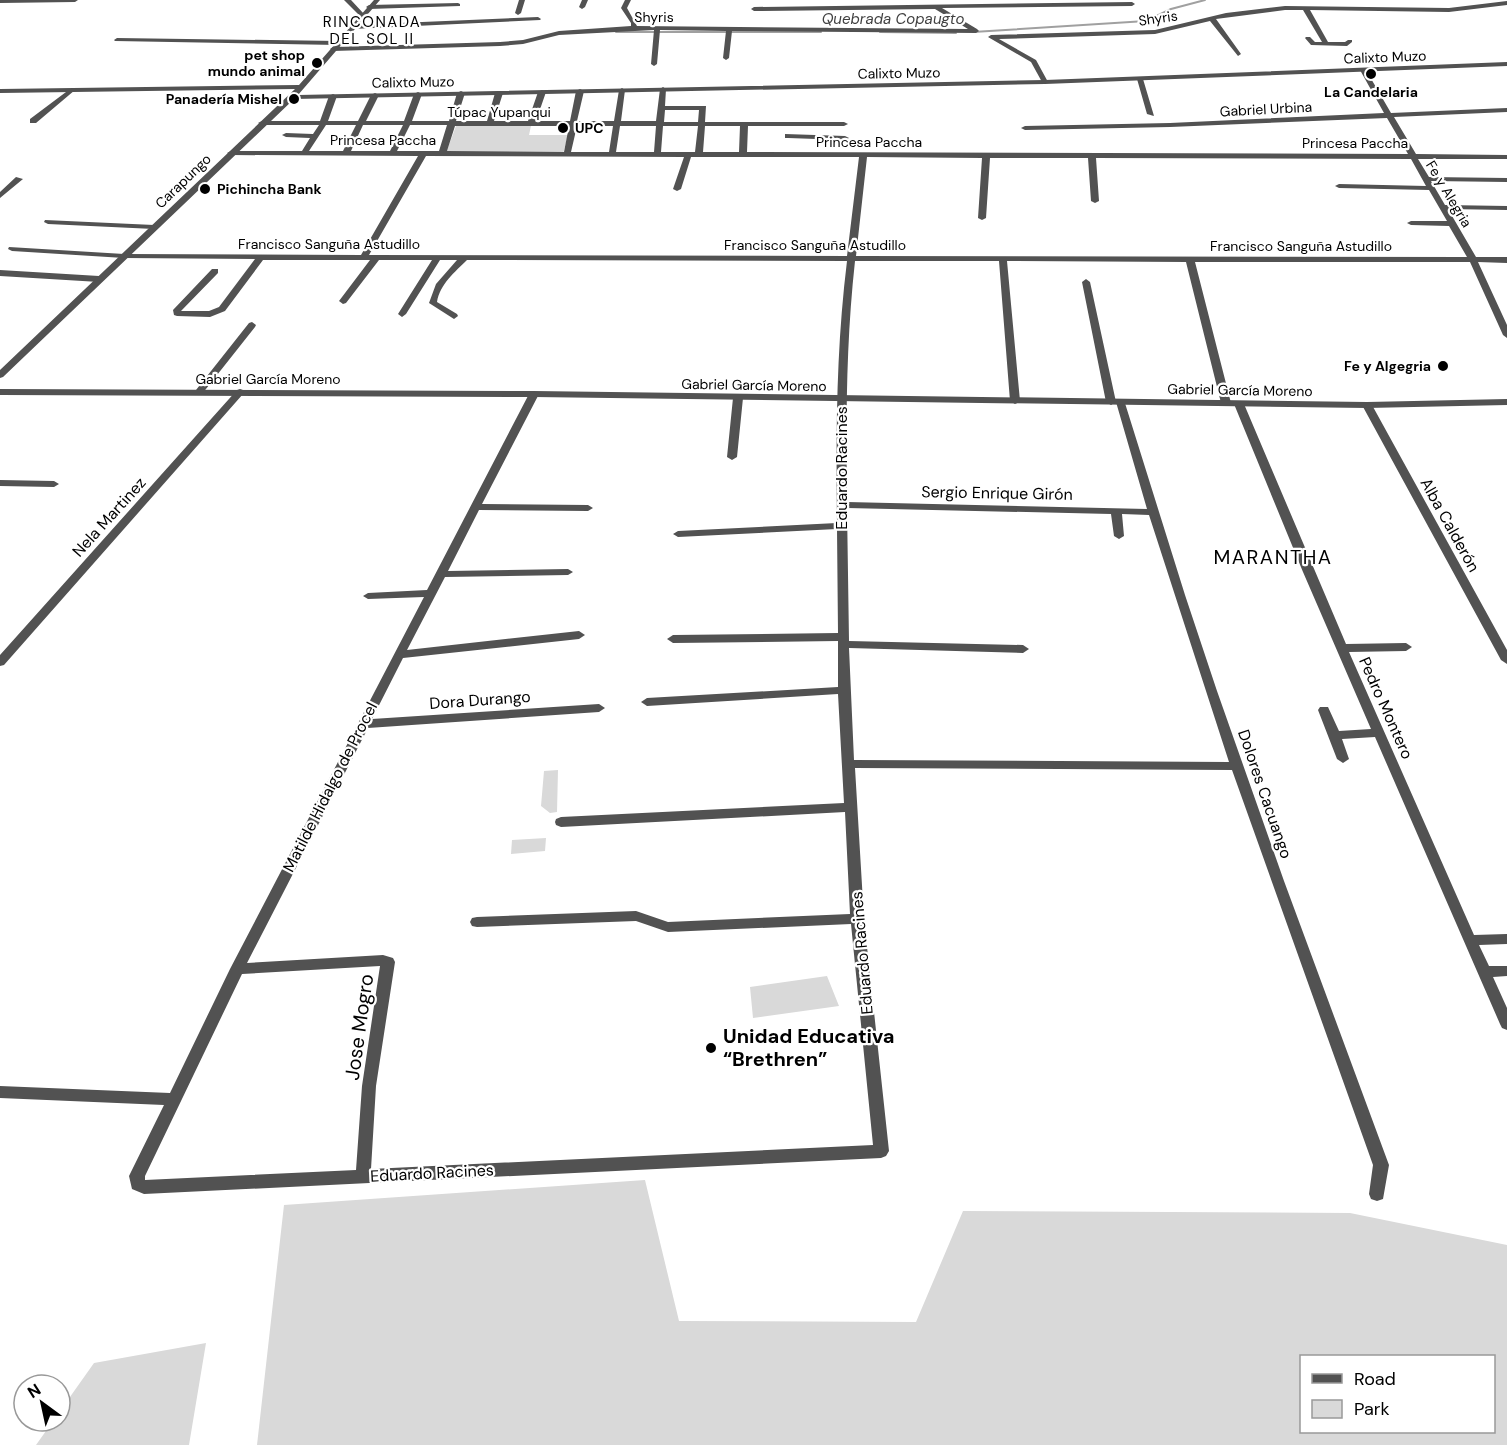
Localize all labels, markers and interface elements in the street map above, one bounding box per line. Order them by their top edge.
street label: Shyris [1137,6,1179,30]
street label: Shyris [634,8,674,26]
water label: Quebrada Copaugto [822,9,964,29]
district label: RINCONADA DEL SOL II [323,12,421,49]
place label: pet shop mundo animal [208,46,305,80]
street label: Calixto Muzo [1343,47,1427,67]
marker: pet shop mundo animal [310,56,324,70]
street label: Calixto Muzo [857,63,941,83]
marker: La Candelaria [1364,67,1378,81]
street label: Calixto Muzo [371,72,455,92]
place label: La Candelaria [1324,83,1418,101]
place label: Panadería Mishel [166,90,282,108]
marker: Panadería Mishel [287,92,301,106]
street label: Gabriel Urbina [1219,98,1313,120]
street label: Túpac Yupanqui [447,103,551,121]
place label: UPC [575,119,604,137]
marker: UPC [556,121,570,135]
street label: Princesa Paccha [330,131,436,149]
street label: Princesa Paccha [816,133,922,151]
street label: Princesa Paccha [1302,134,1408,152]
street label: Carapungo [151,150,215,212]
street label: Fe y Alegria [1422,157,1476,231]
place label: Pichincha Bank [217,180,322,198]
marker: Pichincha Bank [198,182,212,196]
street label: Francisco Sanguña Astudillo [238,235,420,253]
street label: Francisco Sanguña Astudillo [724,236,906,254]
street label: Francisco Sanguña Astudillo [1210,237,1392,255]
place label: Fe y Algegria [1344,357,1431,375]
marker: Fe y Algegria [1436,359,1450,373]
street label: Gabriel García Moreno [195,370,341,388]
street label: Gabriel García Moreno [681,375,827,395]
street label: Gabriel García Moreno [1167,380,1313,400]
street label: Eduardo Racines [831,406,852,530]
street label: Nela Martinez [68,473,150,561]
street label: Alba Calderón [1416,474,1484,576]
street label: Sergio Enrique Girón [921,481,1073,505]
district label: MARANTHA [1213,544,1333,570]
street label: Pedro Montero [1354,654,1418,762]
street label: Dora Durango [429,686,531,714]
street label: Matilde Hidalgo de Procel [278,698,382,876]
street label: Dolores Cacuango [1233,727,1297,861]
street label: Eduardo Racines [846,891,878,1015]
street label: Jose Mogro [339,972,379,1082]
place label: Unidad Educativa “Brethren” [723,1023,895,1072]
marker: Unidad Educativa “Brethren” [704,1041,718,1055]
street label: Eduardo Racines [370,1159,494,1187]
legend [1300,1355,1495,1433]
text: Road [1354,1367,1396,1391]
north arrow [12,1373,72,1433]
text: N [23,1379,45,1403]
text: Park [1354,1397,1390,1421]

